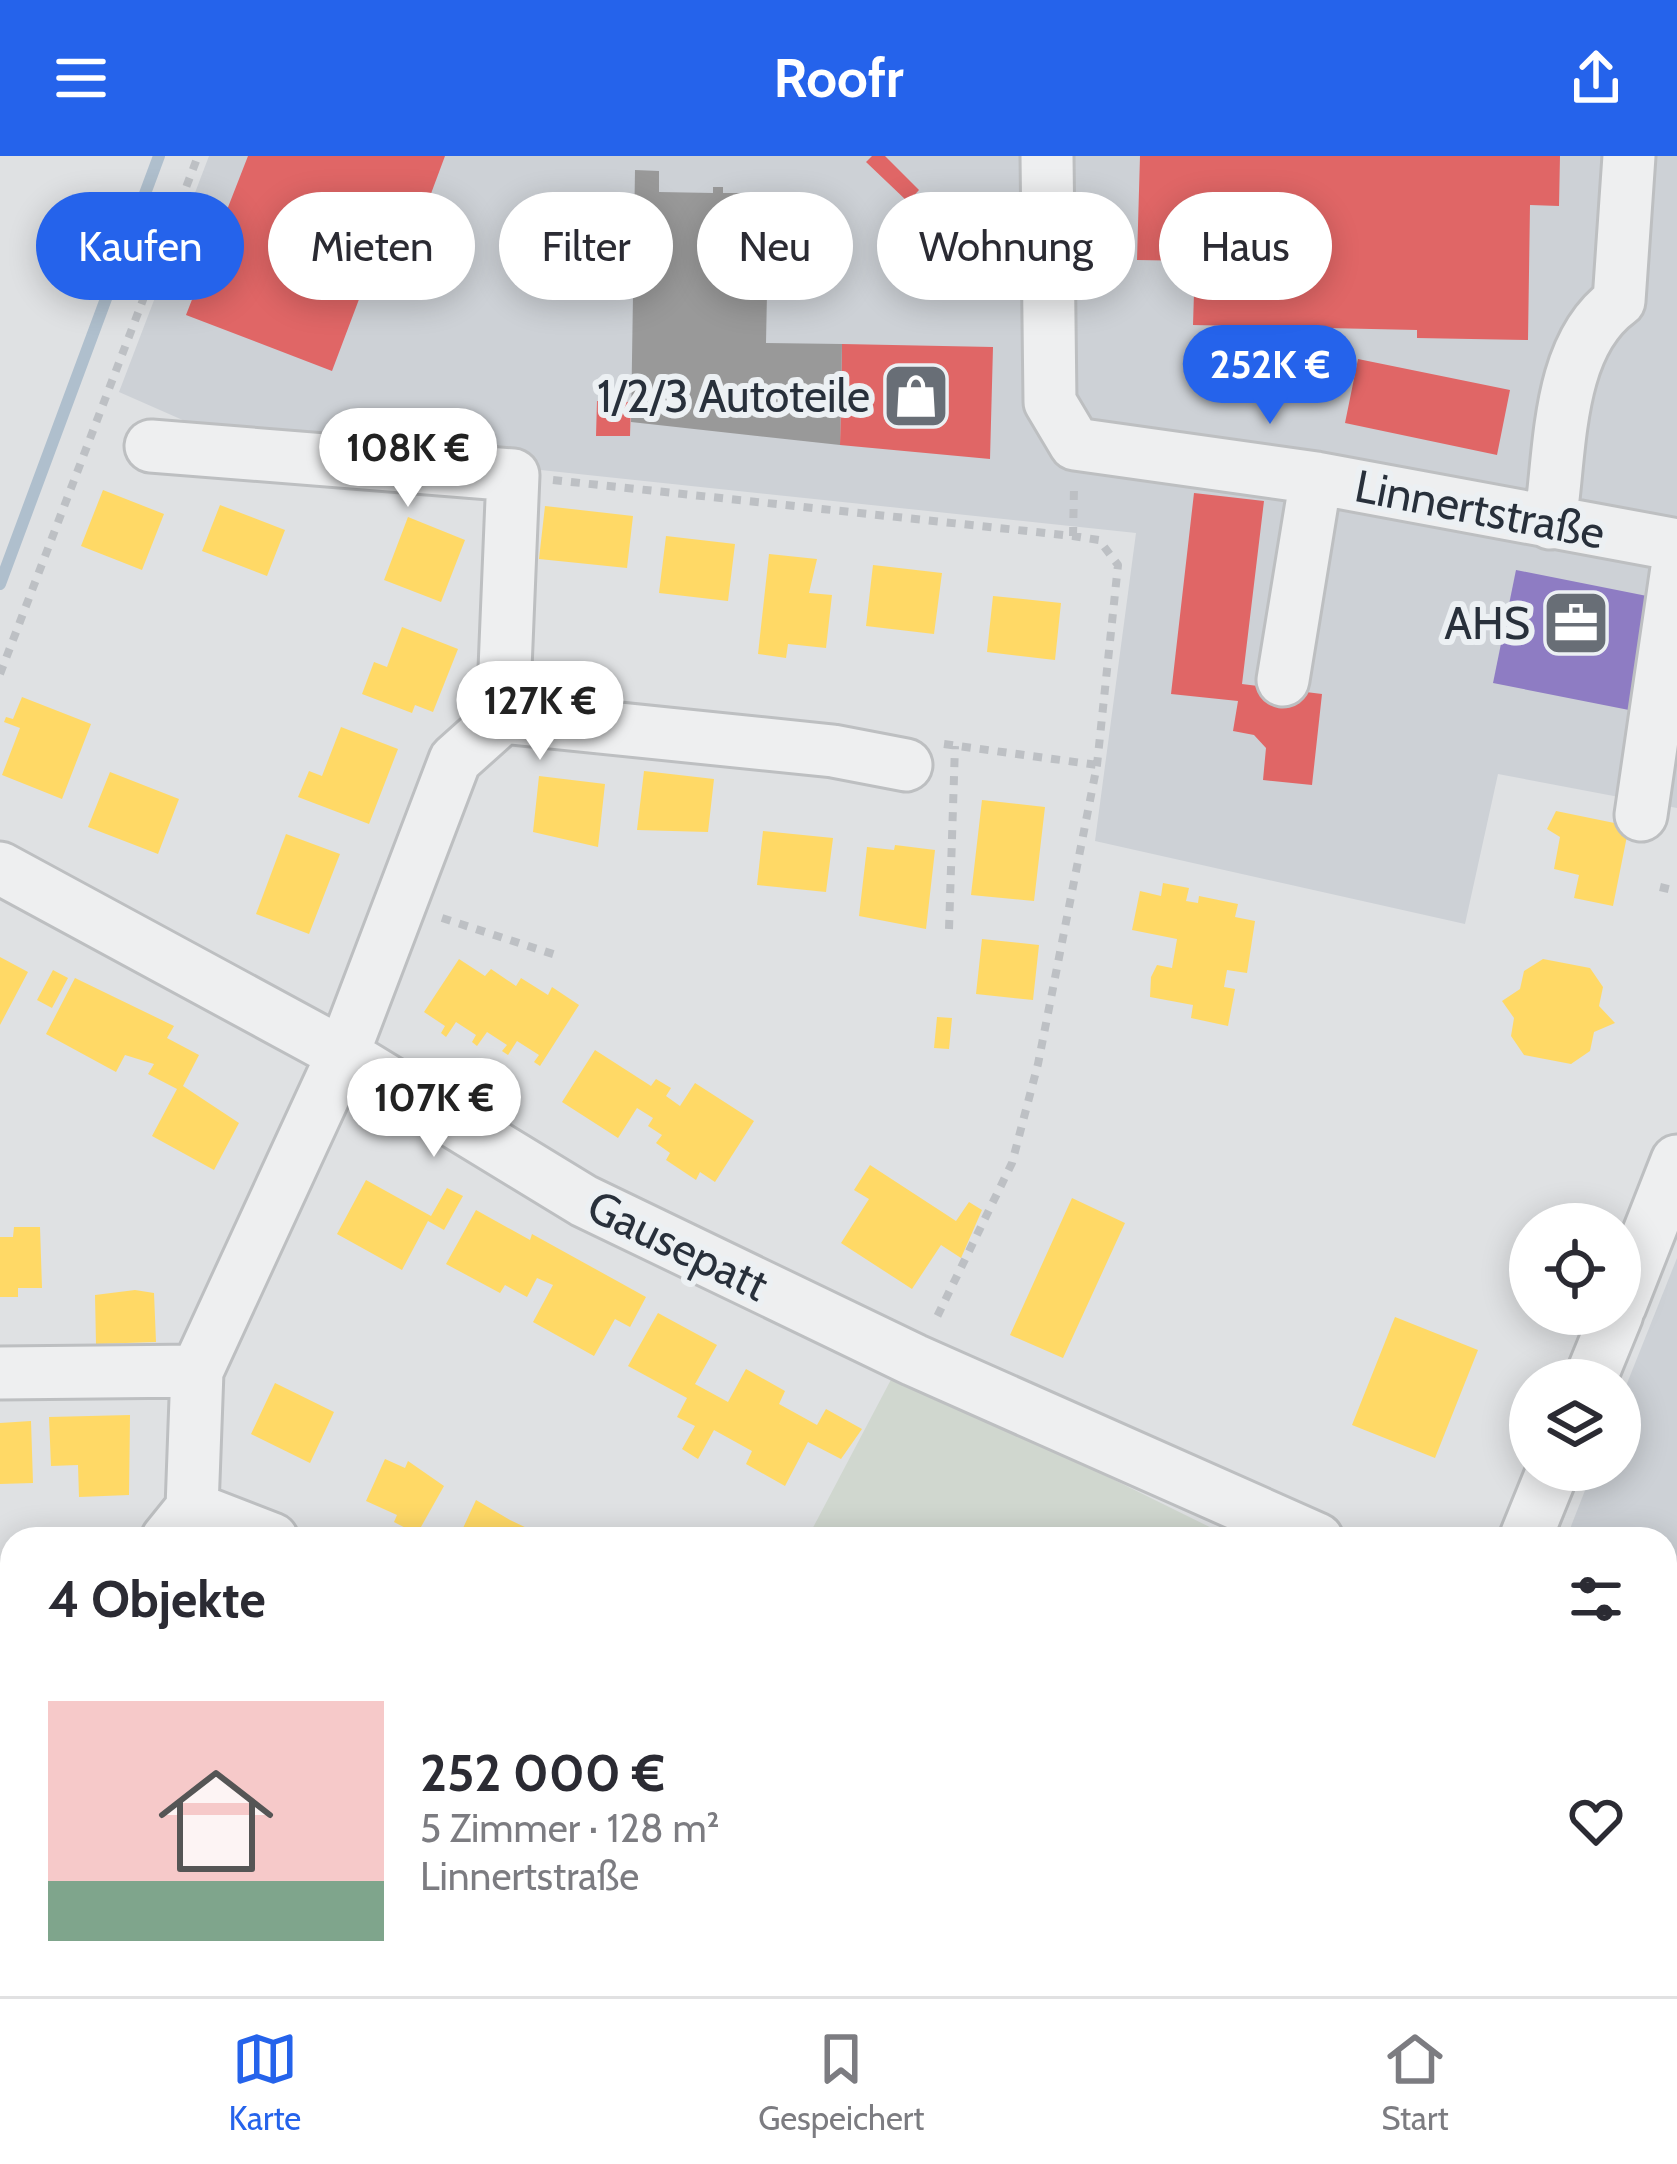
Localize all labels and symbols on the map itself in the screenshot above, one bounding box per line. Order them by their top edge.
pin: 252K € [1172,325,1368,427]
shop icon: 1/2/3 Autoteile [881,361,951,431]
place label: 1/2/3 Autoteile [597,369,870,423]
pin: 108K € [310,408,506,510]
street label: Linnertstraße [1351,458,1609,560]
office icon: AHS [1541,588,1611,658]
place label: AHS [1444,596,1530,650]
pin: 127K € [442,661,638,763]
pin: 107K € [336,1058,532,1160]
street label: Gausepatt [579,1178,777,1312]

